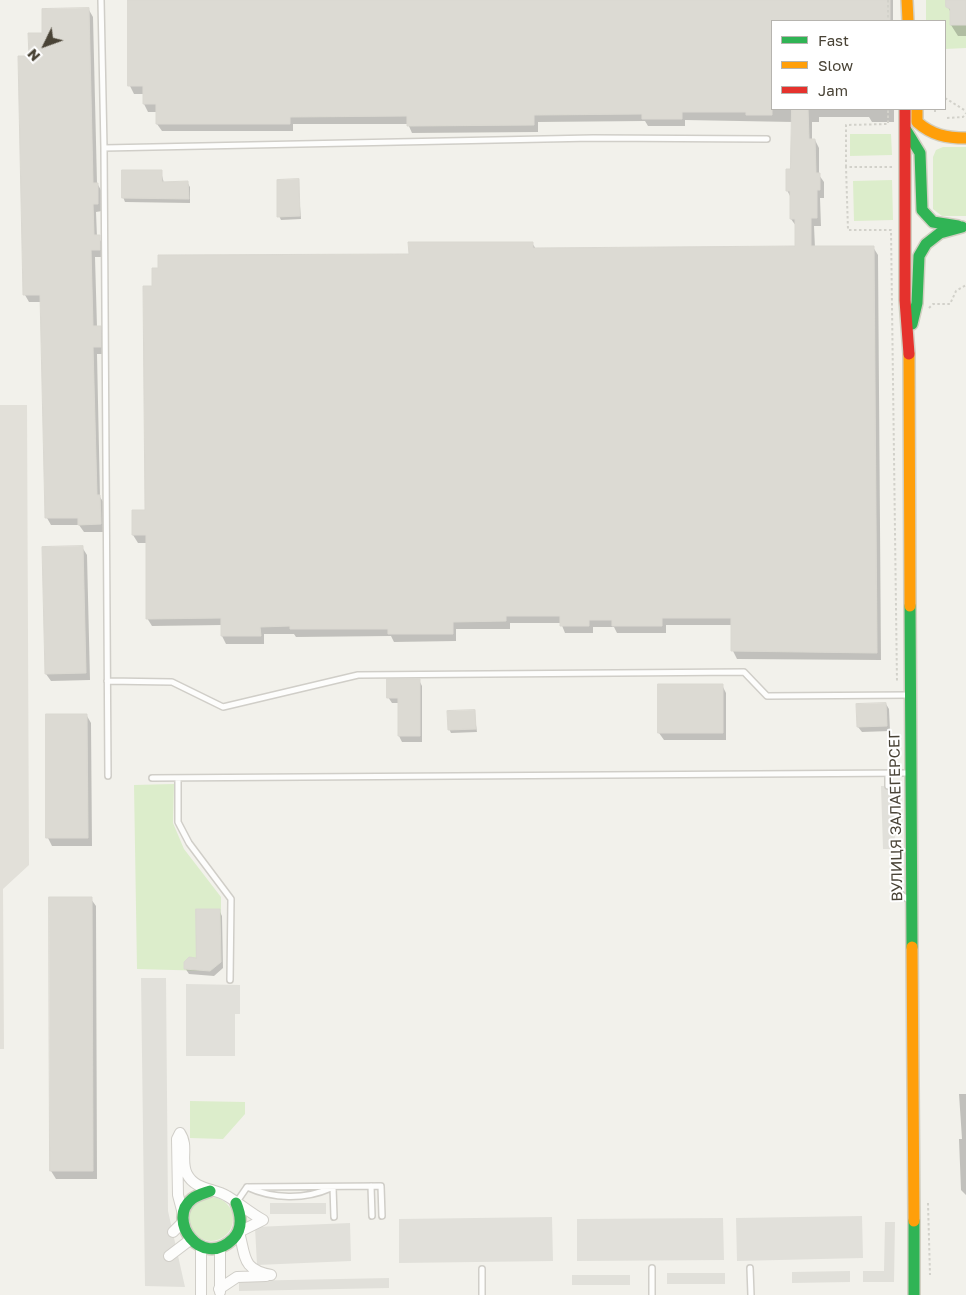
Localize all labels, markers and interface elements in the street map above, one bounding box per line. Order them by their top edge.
north arrow [20,20,70,70]
legend [771,20,946,110]
text: Fast [818,31,849,49]
text: N [24,46,43,65]
text: Slow [818,56,853,74]
text: Jam [818,81,848,99]
street label: ВУЛИЦЯ ЗАЛАЕГЕРСЕГ [886,730,906,902]

